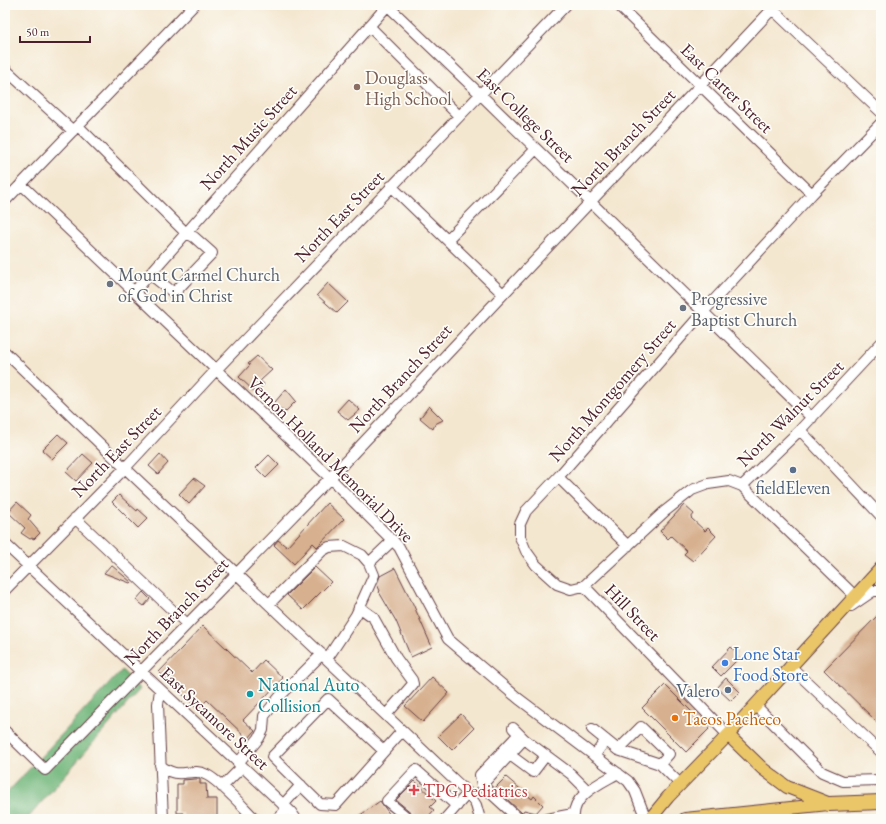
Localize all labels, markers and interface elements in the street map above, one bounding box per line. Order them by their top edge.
scale bar [20,18,90,44]
text: 50 m [26,24,50,40]
street label: East Carter Street [676,38,778,138]
street label: East College Street [472,63,580,168]
place label: Douglass High School [365,66,452,110]
street label: North Music Street [195,79,302,195]
marker: Douglass High School [352,82,362,92]
street label: North Branch Street [566,83,680,201]
street label: North East Street [289,165,389,267]
place label: Mount Carmel Church of God in Christ [118,263,280,307]
marker: Mount Carmel Church of God in Christ [105,279,115,289]
place label: Progressive Baptist Church [691,287,797,331]
marker: Progressive Baptist Church [678,303,688,313]
street label: North Montgomery Street [543,313,681,466]
street label: North Branch Street [344,318,457,437]
street label: North Walnut Street [732,355,848,471]
street label: Vernon Holland Memorial Drive [243,371,419,547]
street label: North East Street [66,400,166,502]
marker: fieldEleven [788,465,798,475]
place label: fieldEleven [755,476,831,499]
street label: North Branch Street [119,552,233,670]
street label: Hill Street [600,579,666,646]
place label: Lone Star Food Store [733,642,808,686]
marker: Lone Star Food Store [720,658,730,668]
street label: East Sycamore Street [156,661,275,775]
place label: National Auto Collision [258,673,360,717]
place label: Valero [676,679,720,702]
marker: Valero [723,685,733,695]
marker: National Auto Collision [245,689,255,699]
place label: Tacos Pacheco [683,707,781,730]
marker: Tacos Pacheco [670,713,680,723]
place label: TPG Pediatrics [423,779,528,802]
marker: TPG Pediatrics [408,784,420,796]

